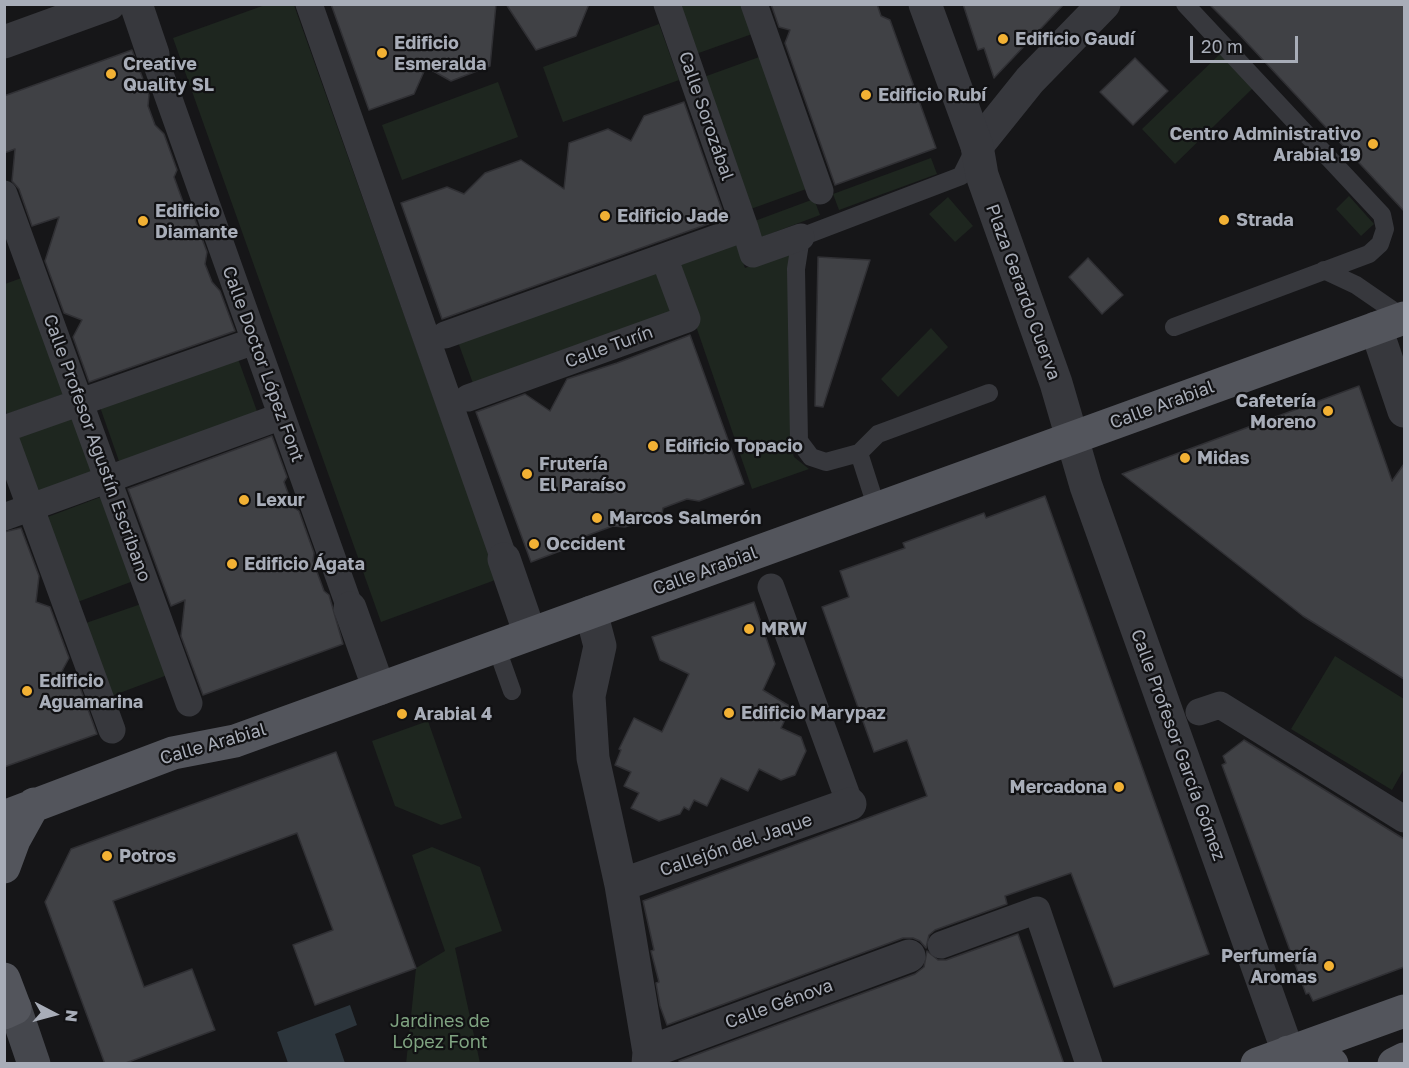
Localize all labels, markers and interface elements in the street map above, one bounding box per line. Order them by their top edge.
scale bar [1193,24,1301,62]
place label: Edificio Gaudí [1015,28,1135,50]
place label: Edificio Esmeralda [394,32,486,74]
marker: Edificio Gaudí [996,32,1010,46]
text: 20 m [1201,35,1243,57]
marker: Edificio Esmeralda [375,46,389,60]
street label: Calle Sorozábal [674,49,738,183]
place label: Creative Quality SL [123,53,214,96]
marker: Creative Quality SL [104,67,118,81]
place label: Edificio Rubí [878,84,986,106]
marker: Edificio Rubí [859,88,873,102]
place label: Centro Administrativo Arabial 19 [1170,123,1361,166]
marker: Centro Administrativo Arabial 19 [1366,137,1380,151]
place label: Edificio Diamante [155,200,238,242]
street label: Plaza Gerardo Cuerva [981,201,1065,383]
place label: Edificio Jade [617,205,729,227]
marker: Edificio Jade [598,209,612,223]
place label: Strada [1236,209,1294,231]
marker: Strada [1217,213,1231,227]
marker: Edificio Diamante [136,214,150,228]
street label: Calle Doctor López Font [217,263,309,465]
street label: Calle Profesor Agustín Escribano [38,311,156,585]
street label: Calle Turín [562,321,656,373]
street label: Calle Arabial [1107,376,1217,434]
place label: Cafetería Moreno [1236,390,1316,432]
marker: Cafetería Moreno [1321,404,1335,418]
place label: Edificio Topacio [665,435,803,457]
marker: Edificio Topacio [646,439,660,453]
place label: Midas [1197,447,1250,469]
marker: Midas [1178,451,1192,465]
place label: Frutería El Paraíso [539,453,626,496]
marker: Frutería El Paraíso [520,467,534,481]
place label: Lexur [256,489,305,511]
marker: Lexur [237,493,251,507]
place label: Marcos Salmerón [609,507,761,529]
marker: Marcos Salmerón [590,511,604,525]
place label: Occident [546,533,625,555]
marker: Occident [527,537,541,551]
street label: Calle Arabial [650,542,760,600]
place label: Edificio Ágata [244,553,365,575]
marker: Edificio Ágata [225,557,239,571]
place label: MRW [761,618,807,640]
marker: MRW [742,622,756,636]
street label: Calle Profesor García Gómez [1126,626,1230,864]
place label: Edificio Aguamarina [39,670,143,712]
marker: Edificio Aguamarina [20,684,34,698]
place label: Edificio Marypaz [741,702,886,724]
place label: Arabial 4 [414,703,492,725]
marker: Edificio Marypaz [722,706,736,720]
marker: Arabial 4 [395,707,409,721]
street label: Calle Arabial [157,719,269,769]
place label: Mercadona [1010,776,1107,798]
marker: Mercadona [1112,780,1126,794]
street label: Callejón del Jaque [657,809,815,881]
place label: Potros [119,845,176,867]
marker: Potros [100,849,114,863]
place label: Perfumería Aromas [1221,945,1317,988]
marker: Perfumería Aromas [1322,959,1336,973]
street label: Calle Génova [722,975,836,1033]
north arrow [24,984,84,1044]
text: N [61,1009,82,1023]
park label: Jardines de López Font [390,1010,490,1052]

